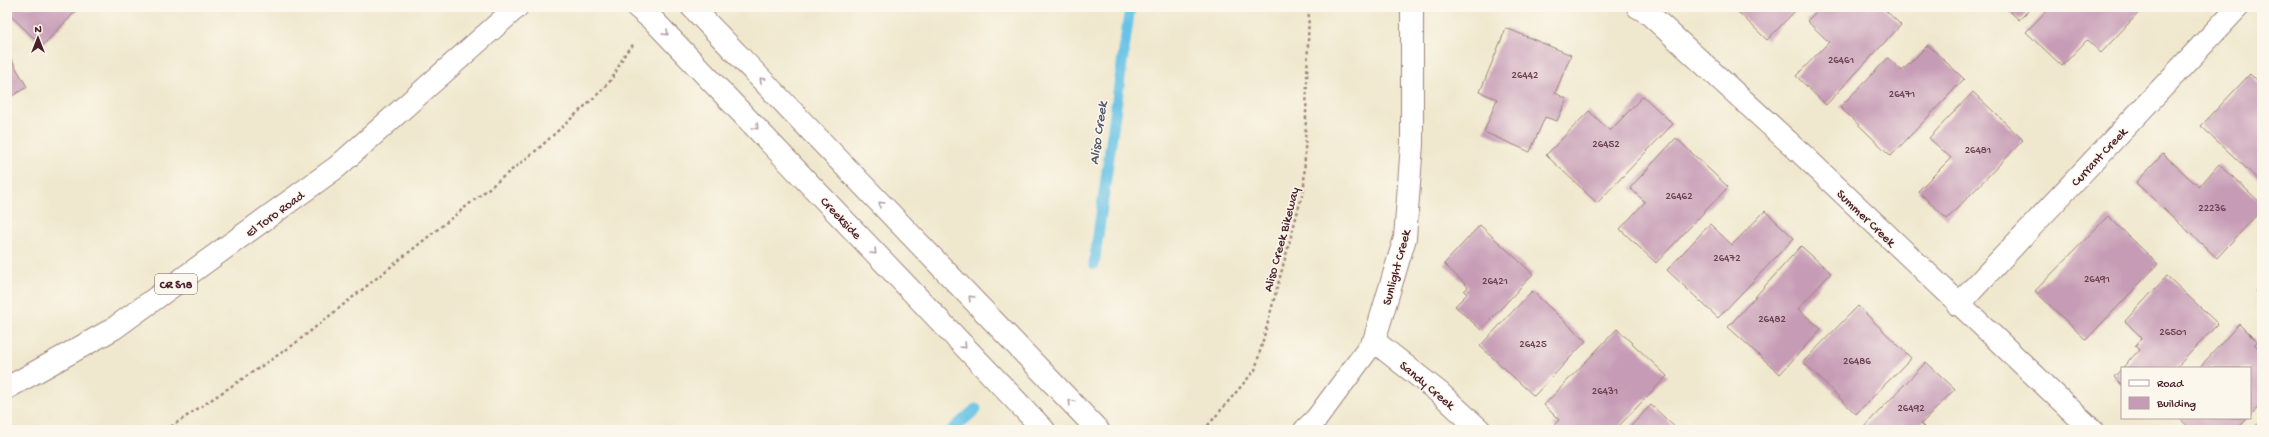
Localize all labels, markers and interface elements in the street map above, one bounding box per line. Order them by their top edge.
north arrow [18,18,58,58]
text: N [34,24,42,36]
one-way arrow [661,28,669,36]
house number: 26461 [1828,55,1854,67]
house number: 26442 [1512,70,1539,82]
one-way arrow [759,77,767,85]
house number: 26471 [1889,89,1915,101]
water label: Aliso Creek [1087,99,1113,166]
one-way arrow [751,122,758,130]
street label: Currant Creek [2069,124,2132,190]
house number: 26452 [1592,139,1620,151]
house number: 26481 [1965,145,1991,157]
street label: Aliso Creek Bikeway [1261,185,1304,294]
street label: Summer Creek [1833,187,1899,251]
street label: El Toro Road [243,188,309,241]
house number: 26462 [1665,191,1693,203]
street label: Creekside [816,195,864,243]
one-way arrow [878,201,886,209]
house number: 22236 [2198,203,2226,215]
street label: Sunlight Creek [1380,227,1415,307]
one-way arrow [869,247,877,255]
house number: 26472 [1713,253,1741,265]
road number: CR S18 [155,274,197,294]
house number: 26491 [2084,274,2110,286]
house number: 26421 [1482,276,1508,288]
one-way arrow [969,295,976,303]
house number: 26482 [1758,314,1786,326]
house number: 26501 [2159,327,2187,339]
house number: 26425 [1519,339,1547,351]
one-way arrow [959,341,967,349]
house number: 26486 [1843,356,1871,368]
street label: Sandy Creek [1396,359,1458,414]
legend [2121,367,2251,419]
text: Road [2157,378,2184,392]
house number: 26431 [1592,386,1618,398]
text: Building [2156,398,2196,412]
one-way arrow [1068,399,1076,407]
house number: 26492 [1897,403,1925,415]

